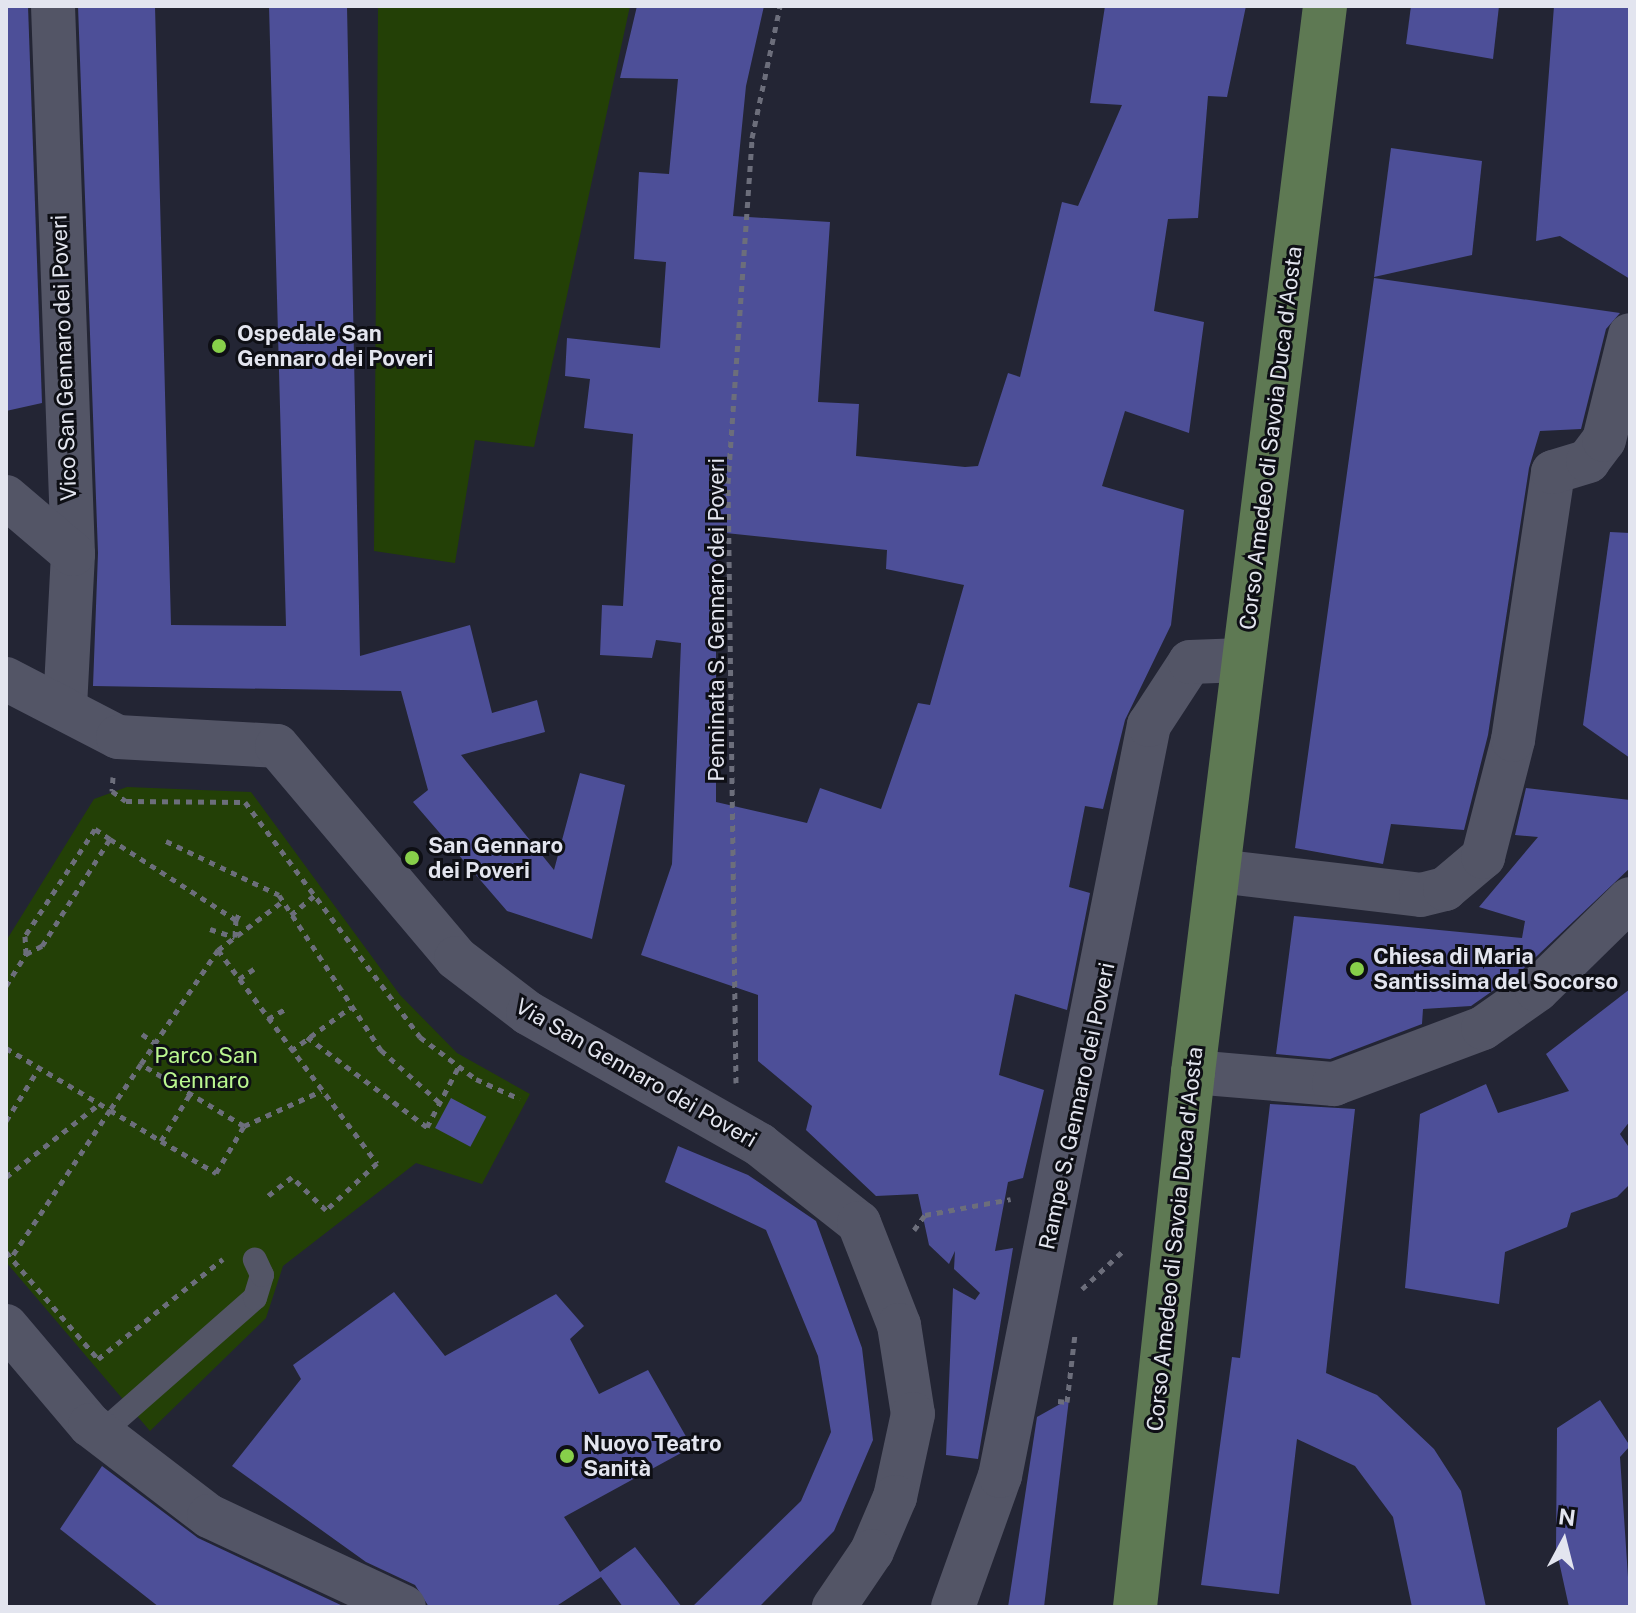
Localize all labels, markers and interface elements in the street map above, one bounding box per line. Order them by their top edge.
street label: Vico San Gennaro dei Poveri [46,214,82,502]
street label: Corso Amedeo di Savoia Duca d'Aosta [1234,244,1308,632]
place label: Ospedale San Gennaro dei Poveri [237,320,433,372]
marker: Ospedale San Gennaro dei Poveri [208,335,230,357]
street label: Penninata S. Gennaro dei Poveri [704,458,730,782]
place label: San Gennaro dei Poveri [428,832,563,884]
marker: San Gennaro dei Poveri [403,849,421,867]
place label: Chiesa di Maria Santissima del Socorso [1373,943,1618,994]
street label: Rampe S. Gennaro dei Poveri [1034,960,1120,1252]
marker: Chiesa di Maria Santissima del Socorso [1348,960,1366,978]
street label: Via San Gennaro dei Poveri [510,993,762,1153]
park label: Parco San Gennaro [154,1042,258,1094]
street label: Corso Amedeo di Savoia Duca d'Aosta [1142,1045,1208,1433]
place label: Nuovo Teatro Sanità [583,1430,722,1482]
marker: Nuovo Teatro Sanità [558,1447,576,1465]
north arrow [1524,1501,1604,1581]
text: N [1557,1503,1577,1531]

